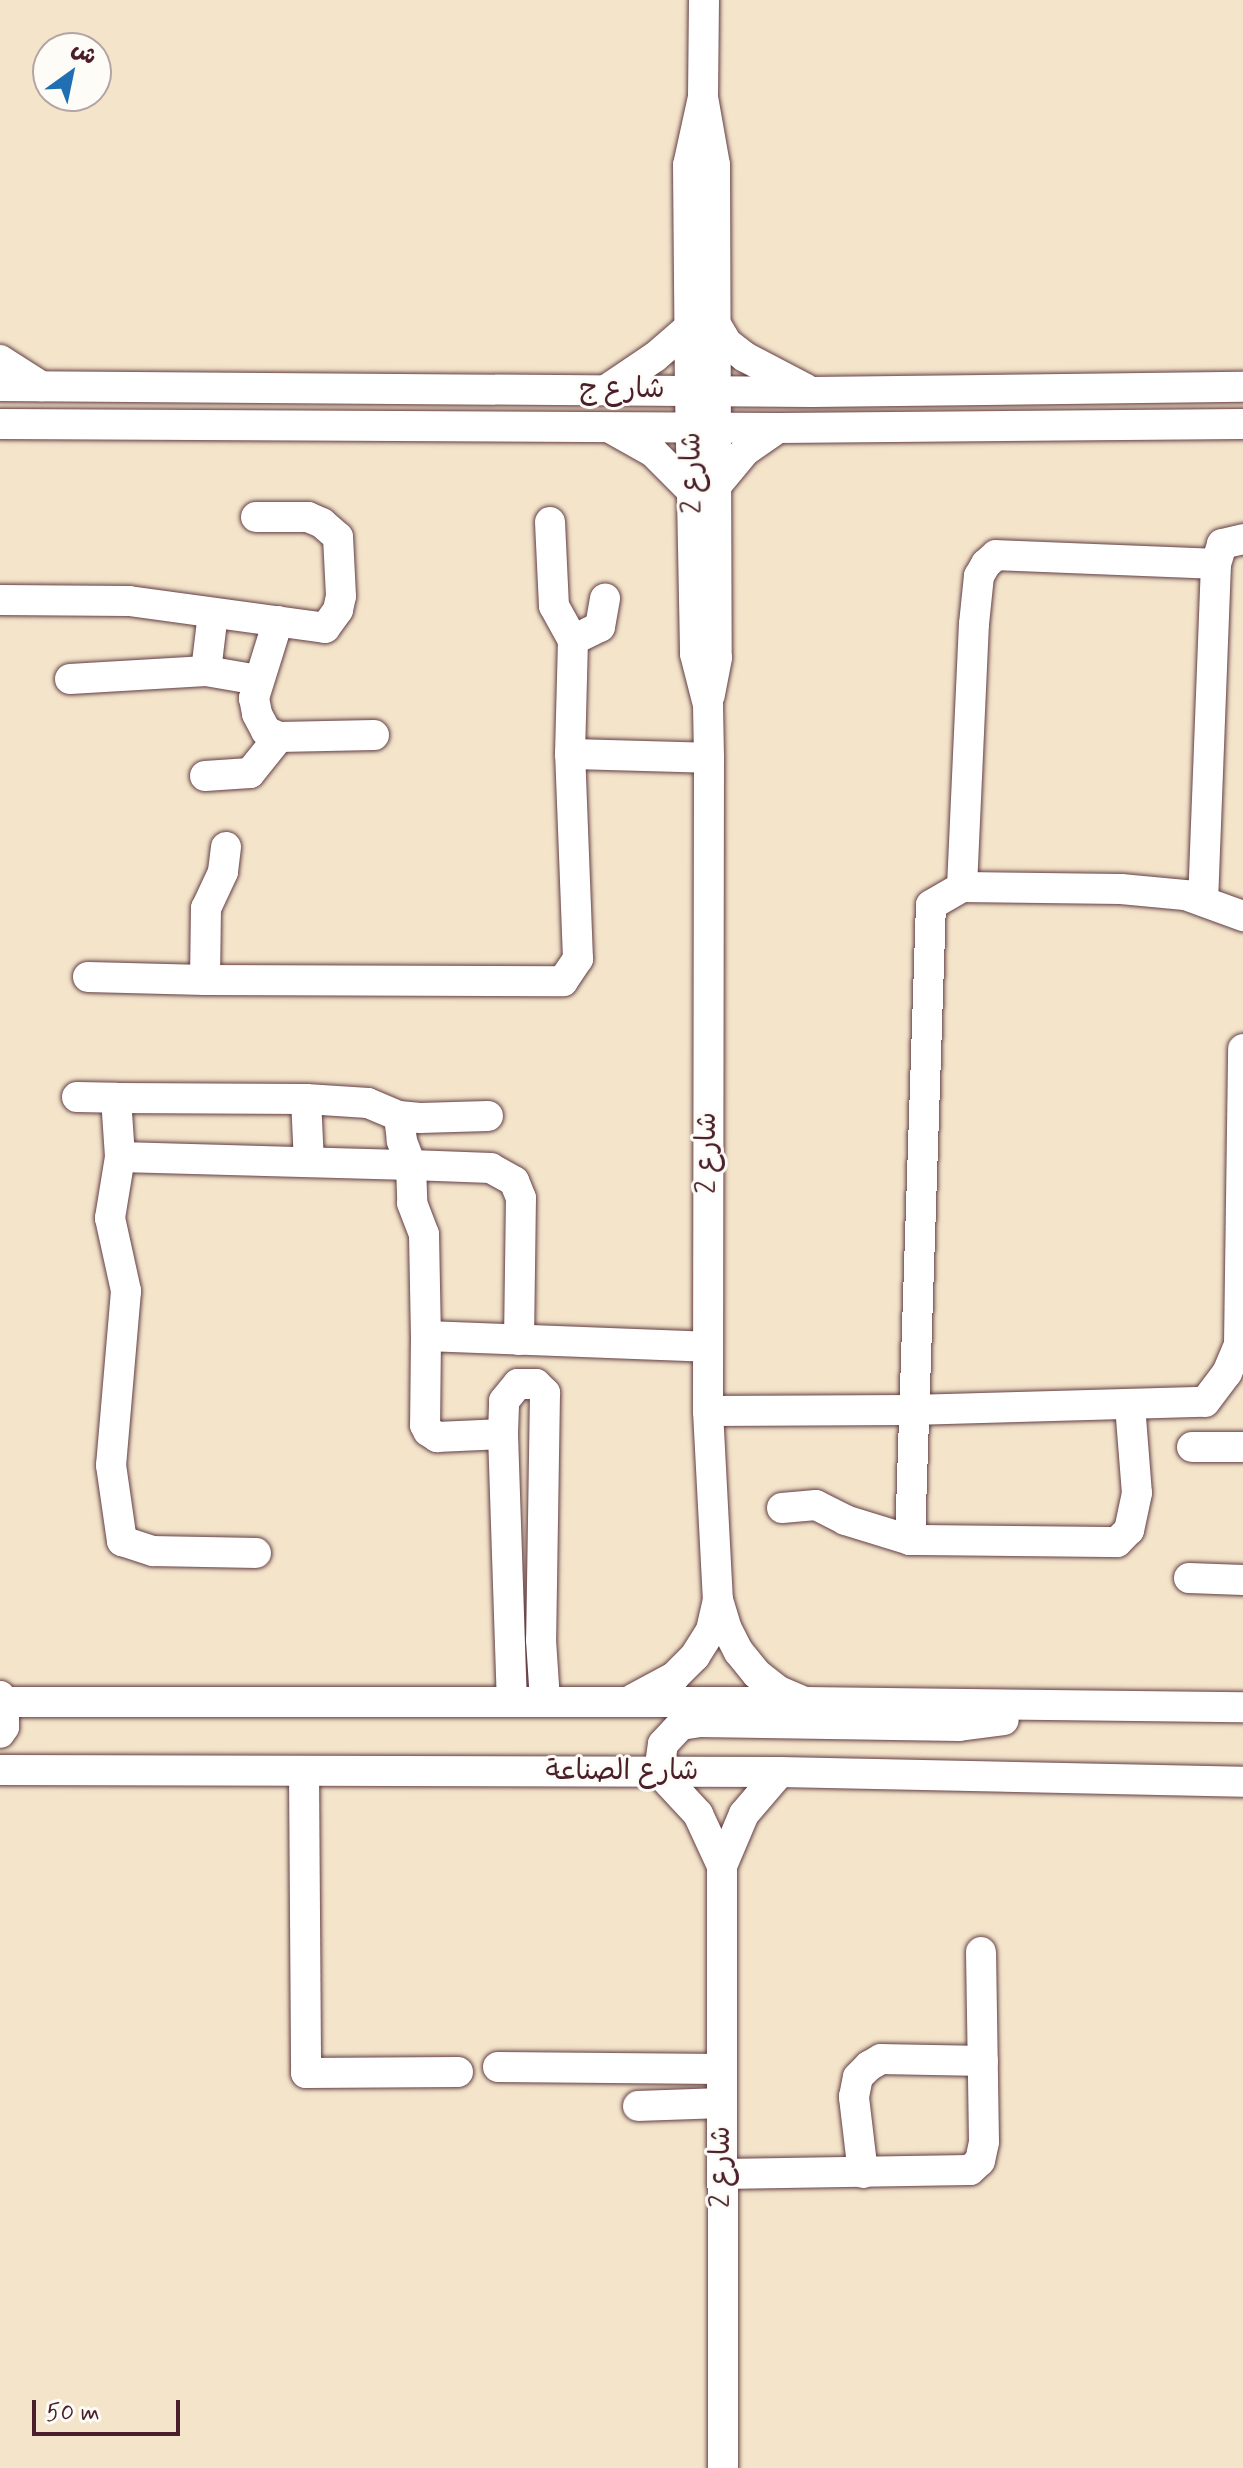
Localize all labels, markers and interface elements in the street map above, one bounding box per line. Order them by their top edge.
north arrow [32,32,112,112]
text: ش [66,35,102,72]
street label: شارع ج [579,373,665,407]
street label: شارع 2 [675,432,711,514]
street label: شارع 2 [691,1112,725,1194]
street label: شارع الصناعة [545,1755,699,1789]
street label: شارع 2 [705,2126,739,2208]
scale bar [36,2384,184,2434]
text: 50 m [46,2398,100,2429]

